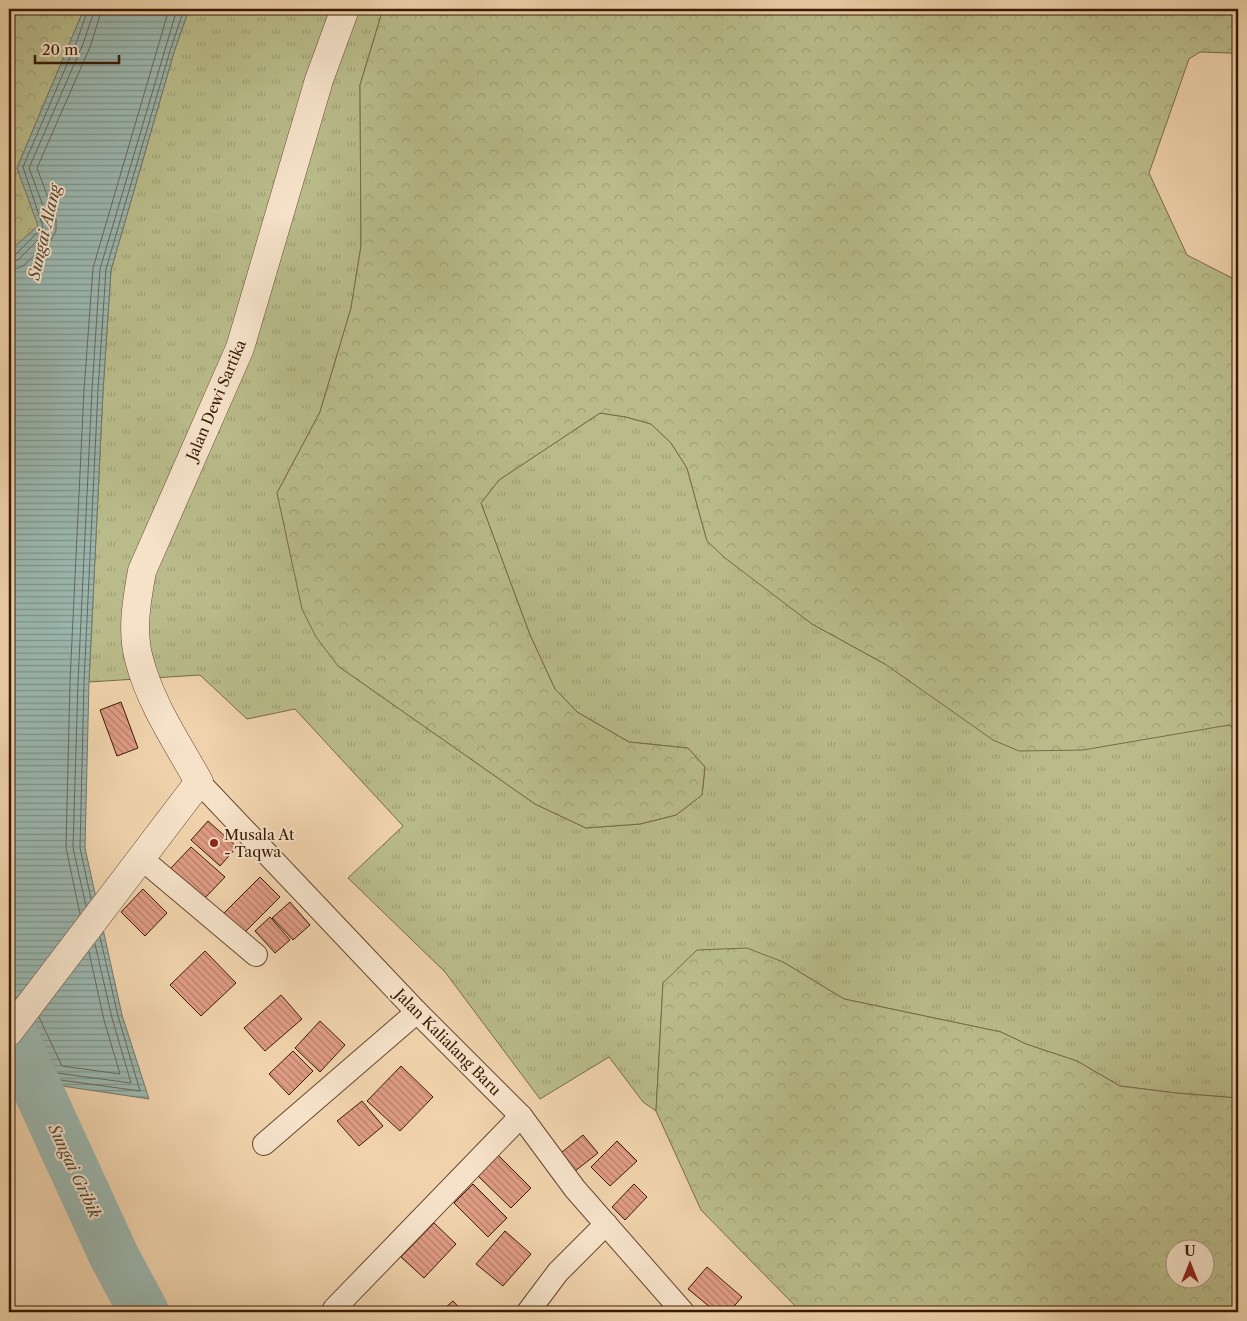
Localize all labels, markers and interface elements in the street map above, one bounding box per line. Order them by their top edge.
scale bar [35,32,119,64]
text: 20 m [42,40,78,59]
water label: Sungai Alang [23,181,65,283]
street label: Jalan Dewi Sartika [181,337,250,465]
place label: Musala At - Taqwa [224,825,295,861]
marker: Musala At - Taqwa [208,837,220,849]
street label: Jalan Kalialang Baru [389,983,505,1099]
water label: Sungai Gribik [44,1120,106,1222]
north arrow [1164,1238,1214,1288]
text: U [1184,1242,1196,1260]

